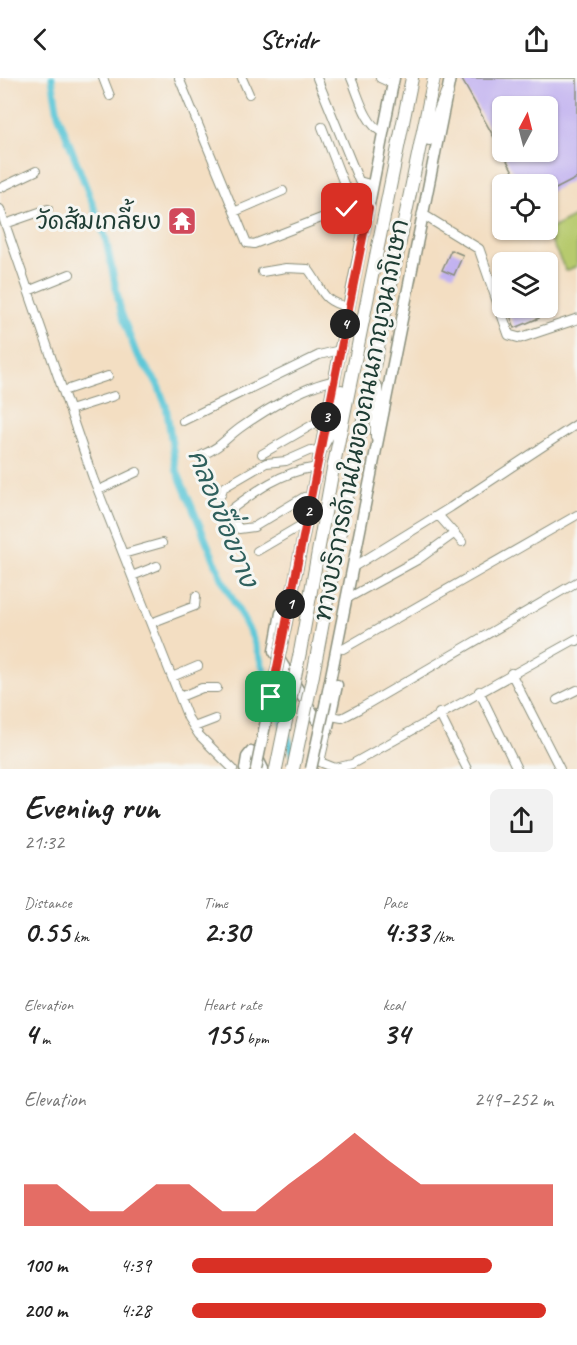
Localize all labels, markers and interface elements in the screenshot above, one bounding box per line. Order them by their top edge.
text: Stridr [259,22,318,56]
icon: back [24,23,57,56]
icon: share [520,23,553,56]
north arrow [492,96,558,162]
map controls [492,96,558,318]
button: locate [492,174,558,240]
pin [321,183,372,234]
icon: check [330,192,363,225]
place label: วัดส้มเกลี้ยง [36,198,161,236]
temple icon: วัดส้มเกลี้ยง [166,205,198,237]
street label: ทางบริการด้านในของถนนกาญจนาภิเษก [306,216,415,624]
button: layers [492,252,558,318]
pin: 4 [330,309,360,339]
text: 4 [341,314,349,334]
pin: 3 [311,402,341,432]
text: 3 [322,407,330,427]
water label: คลองขื่อขวาง [181,442,274,593]
pin: 2 [293,496,323,526]
text: 2 [304,501,312,521]
pin: 1 [275,589,305,619]
text: 1 [286,594,294,614]
pin [245,671,296,722]
icon: arrive [254,680,287,713]
text: Evening run [24,786,159,828]
button: share [490,789,553,852]
text: 21:32 [24,830,64,855]
text: Distance [24,893,72,913]
text: Time [203,893,228,913]
text: Pace [383,893,407,913]
text: 0.55 [24,913,69,951]
text: 2:30 [203,913,250,951]
text: 4:33 [383,913,429,951]
text: km [69,927,89,947]
text: /km [429,927,454,947]
text: Elevation [24,995,73,1015]
text: Heart rate [203,995,262,1015]
text: kcal [383,995,404,1015]
text: 4 [24,1015,38,1053]
text: 155 [203,1015,243,1053]
text: 34 [383,1015,410,1053]
text: m [38,1029,50,1049]
text: bpm [243,1029,269,1049]
text: Elevation [24,1087,86,1112]
text: 249–252 m [474,1087,553,1112]
text: 100 m [24,1253,67,1278]
text: 4:39 [120,1253,151,1278]
text: 200 m [24,1298,67,1323]
text: 4:28 [120,1298,151,1323]

